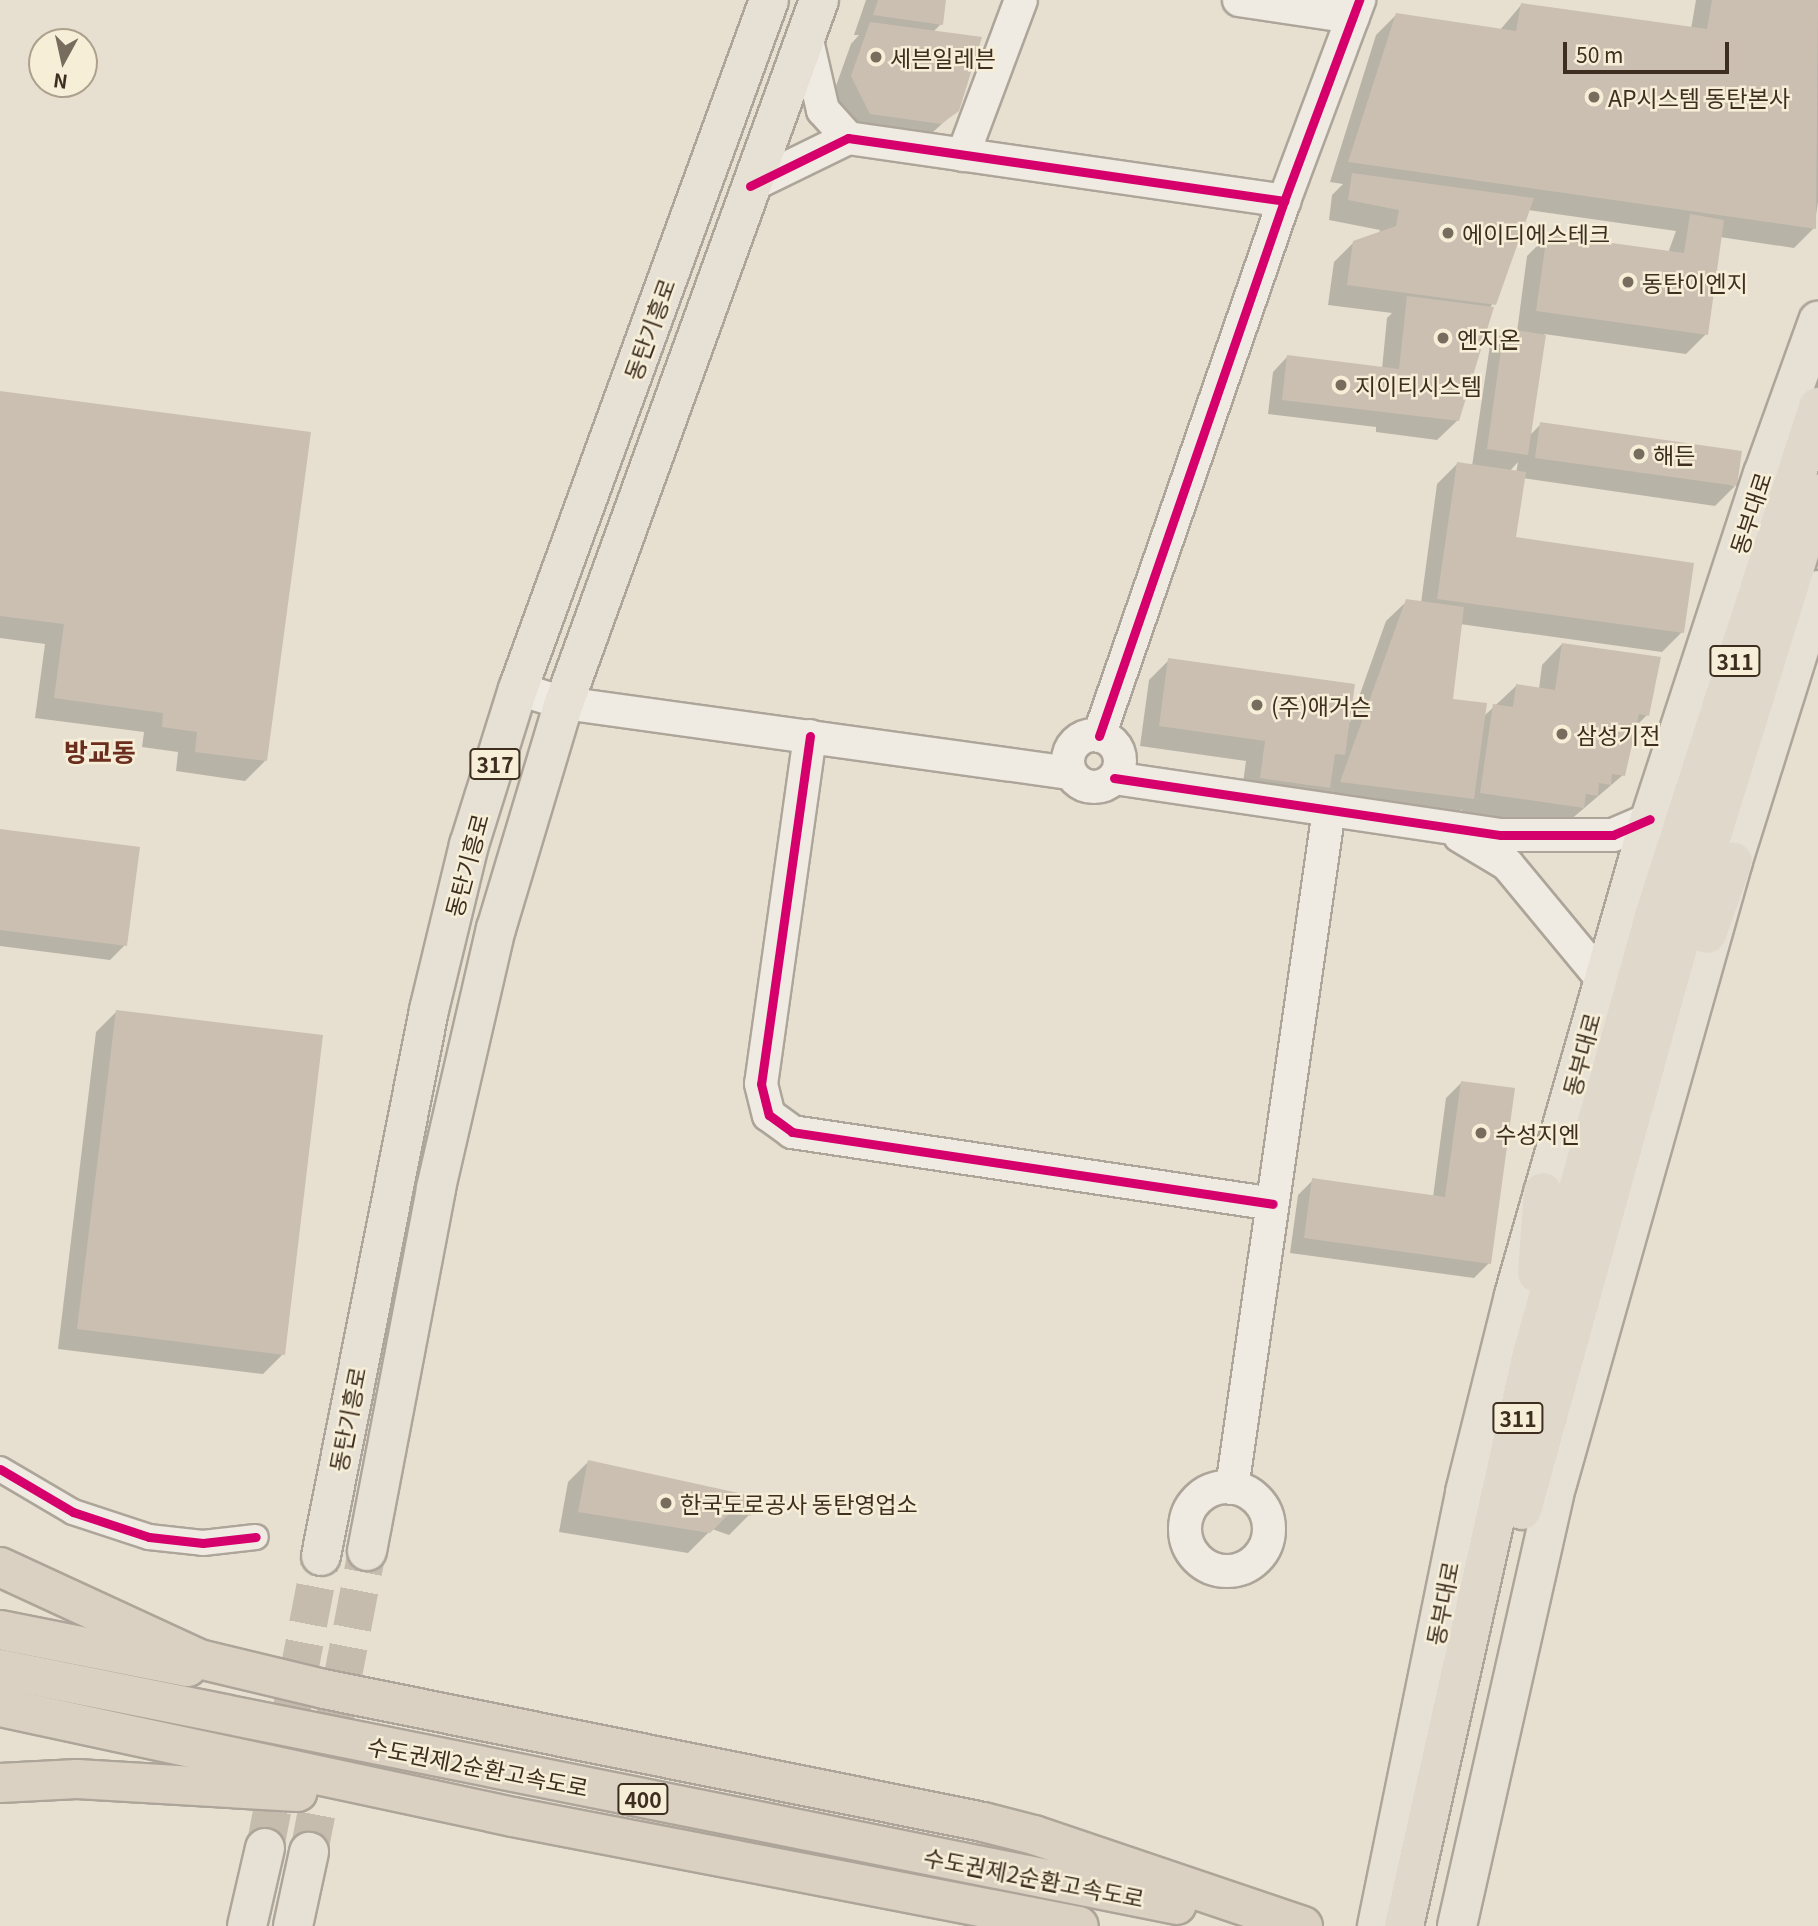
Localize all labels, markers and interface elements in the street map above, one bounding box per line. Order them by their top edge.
north arrow [28,28,98,98]
scale bar [1566,28,1732,72]
text: 50 m [1576,39,1623,69]
place label: 세븐일레븐 [890,43,996,71]
marker: 세븐일레븐 [868,49,884,65]
text: N [51,68,69,97]
place label: AP시스템 동탄본사 [1608,83,1790,111]
marker: AP시스템 동탄본사 [1586,89,1602,105]
place label: 에이디에스테크 [1462,219,1610,247]
marker: 에이디에스테크 [1440,225,1456,241]
place label: 동탄이엔지 [1642,268,1748,296]
marker: 동탄이엔지 [1620,274,1636,290]
street label: 동탄기흥로 [618,275,680,383]
place label: 엔지온 [1457,324,1520,352]
marker: 엔지온 [1435,330,1451,346]
place label: 지이티시스템 [1355,371,1482,399]
marker: 지이티시스템 [1333,377,1349,393]
place label: 해든 [1653,440,1695,468]
marker: 해든 [1631,446,1647,462]
street label: 동부대로 [1724,468,1776,558]
road number: 311 [1709,644,1761,678]
place label: (주)애거슨 [1271,691,1371,719]
marker: (주)애거슨 [1249,697,1265,713]
place label: 삼성기전 [1576,720,1661,748]
marker: 삼성기전 [1554,726,1570,742]
district label: 방교동 [64,735,136,767]
road number: 317 [469,746,521,782]
street label: 동탄기흥로 [439,810,493,920]
street label: 동부대로 [1557,1010,1605,1098]
place label: 수성지엔 [1495,1119,1580,1147]
marker: 수성지엔 [1473,1125,1489,1141]
street label: 동탄기흥로 [323,1364,371,1474]
road number: 311 [1492,1400,1544,1436]
place label: 한국도로공사 동탄영업소 [680,1489,918,1517]
marker: 한국도로공사 동탄영업소 [658,1495,674,1511]
street label: 동부대로 [1420,1559,1464,1647]
street label: 수도권제2순환고속도로 [365,1731,591,1801]
road number: 400 [617,1782,669,1816]
street label: 수도권제2순환고속도로 [921,1842,1147,1912]

